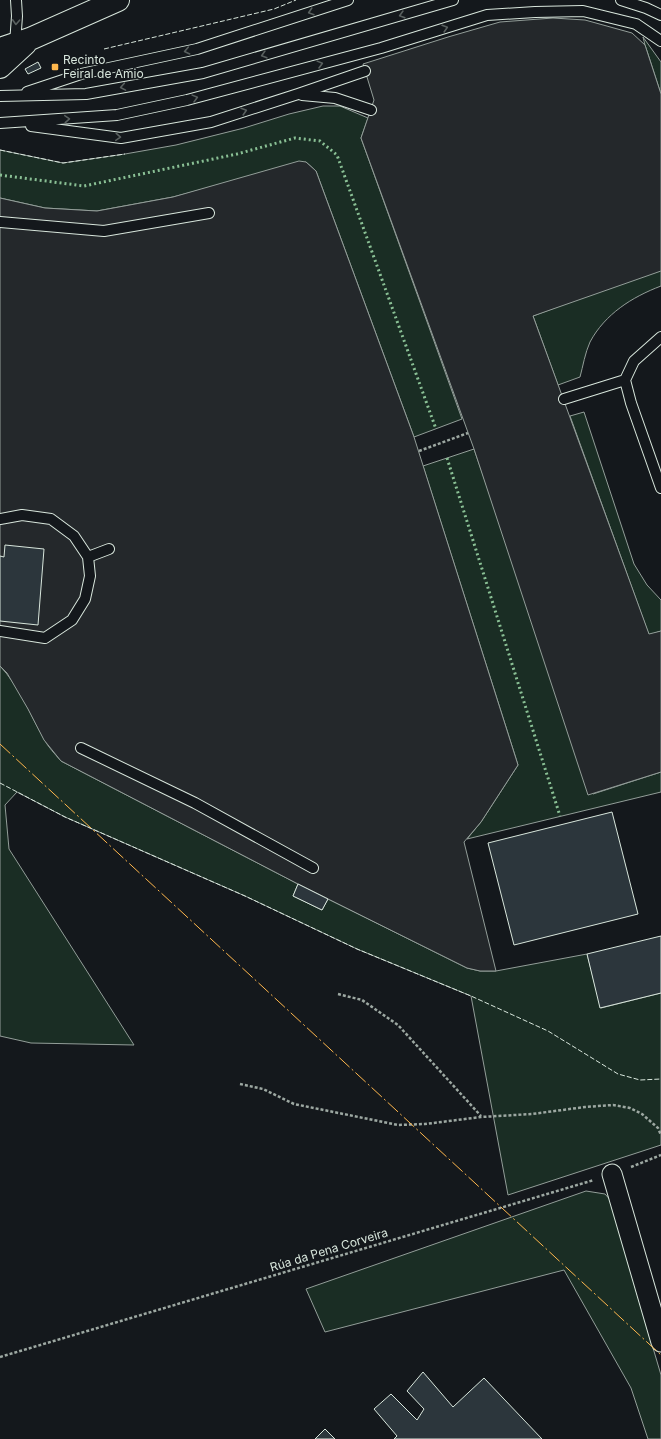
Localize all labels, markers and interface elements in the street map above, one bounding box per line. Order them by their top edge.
one-way arrow [307,7,314,16]
one-way arrow [399,10,406,19]
one-way arrow [12,19,21,25]
one-way arrow [442,24,449,33]
one-way arrow [184,47,190,55]
one-way arrow [260,50,267,59]
place label: Recinto Feiral de Amio [63,52,144,81]
one-way arrow [317,61,324,69]
marker: Recinto Feiral de Amio [50,62,60,72]
one-way arrow [120,82,127,91]
one-way arrow [192,94,198,102]
one-way arrow [241,107,248,116]
one-way arrow [64,114,70,123]
one-way arrow [115,133,121,141]
street label: Rúa da Pena Corveira [268,1224,390,1275]

